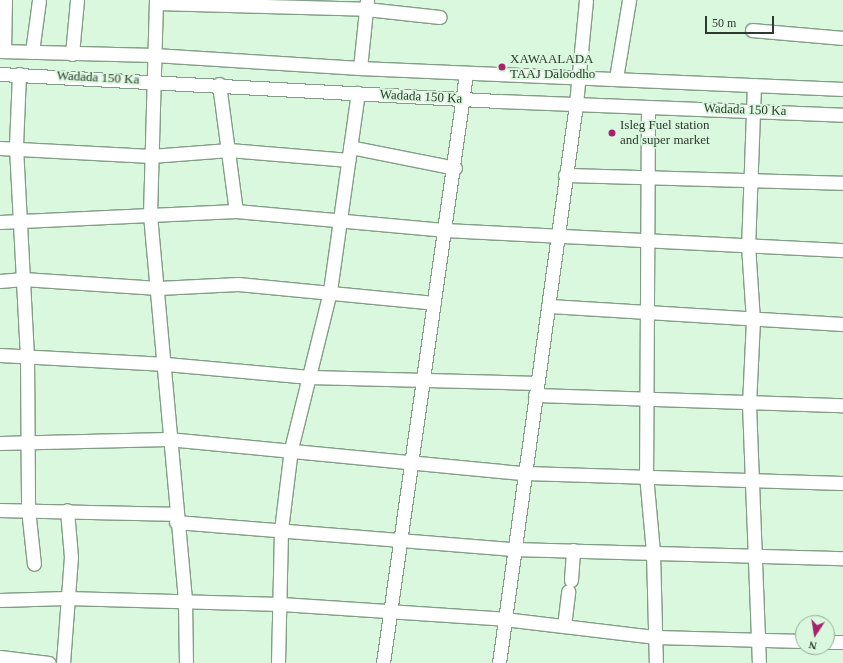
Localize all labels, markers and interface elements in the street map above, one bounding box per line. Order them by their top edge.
scale bar [707,8,776,34]
text: 50 m [712,16,736,30]
place label: XAWAALADA TAAJ Daloodho [510,52,595,83]
marker: XAWAALADA TAAJ Daloodho [497,62,507,72]
street label: Wadada 150 Ka [56,68,140,88]
street label: Wadada 150 Ka [379,87,463,107]
street label: Wadada 150 Ka [703,101,787,119]
place label: Isleg Fuel station and super market [620,118,710,149]
marker: Isleg Fuel station and super market [607,128,617,138]
north arrow [795,615,835,655]
text: N [808,639,818,652]

